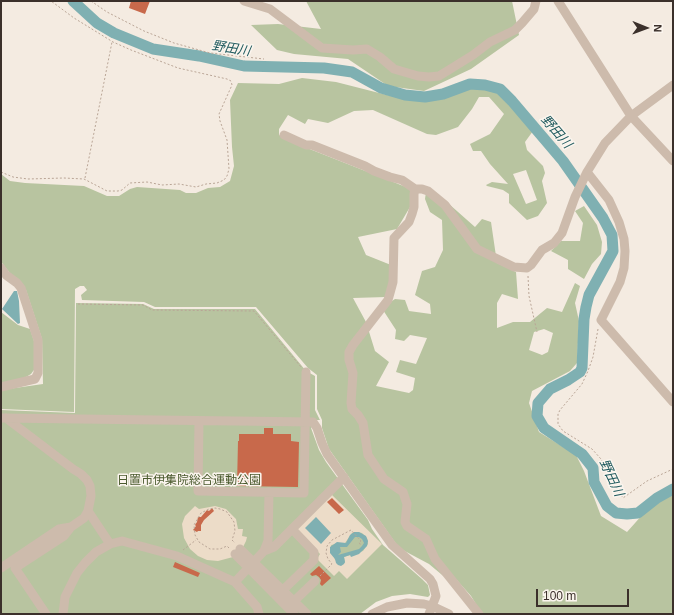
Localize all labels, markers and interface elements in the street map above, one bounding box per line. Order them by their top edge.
north arrow [626,8,666,48]
text: N [652,24,664,32]
water label: 野田川 [211,38,251,60]
water label: 野田川 [537,112,575,152]
water label: 野田川 [596,457,626,499]
park label: 日置市伊集院総合運動公園 [117,474,261,488]
scale bar [538,581,631,607]
text: 100 m [543,589,576,603]

